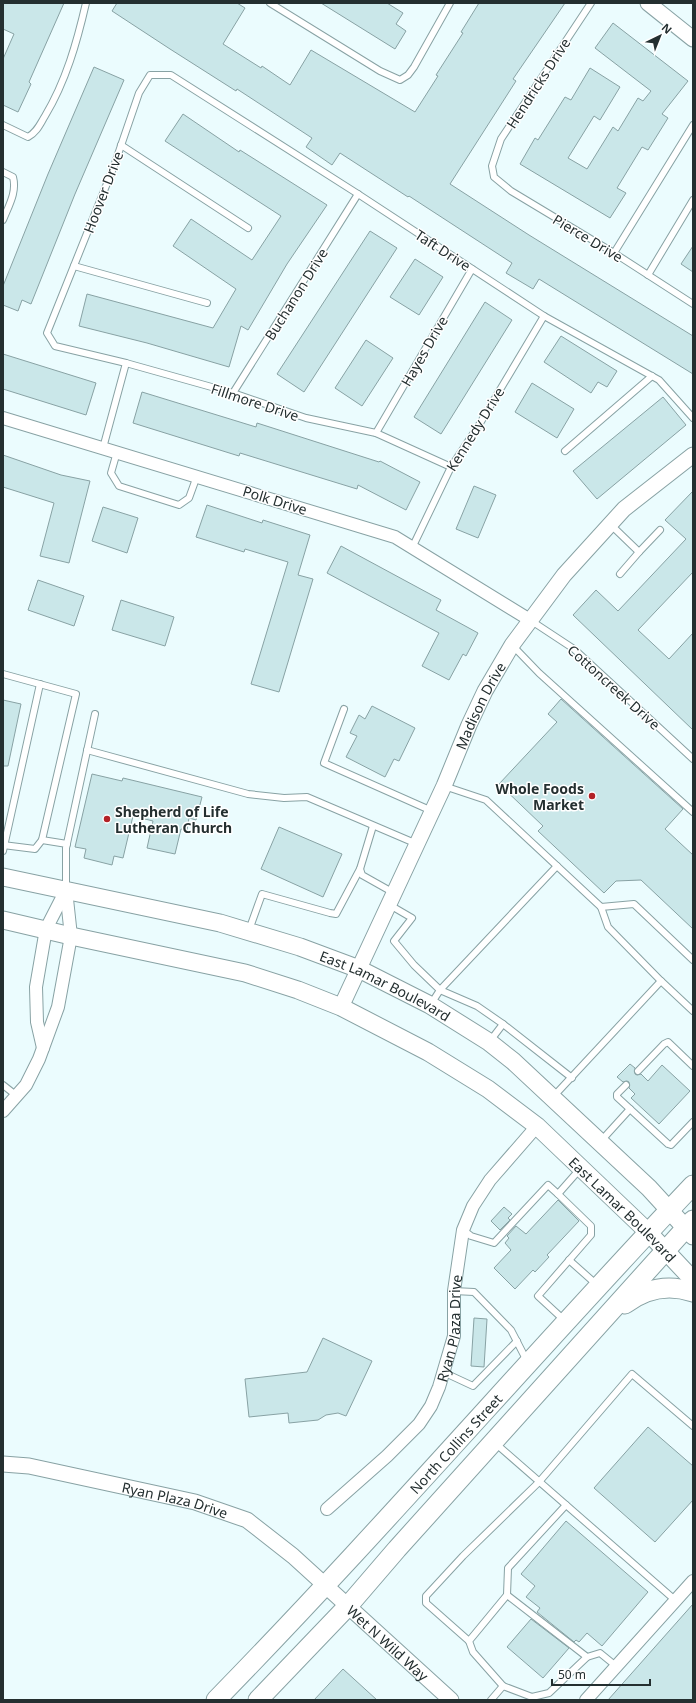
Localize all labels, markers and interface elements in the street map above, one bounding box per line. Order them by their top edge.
north arrow [640,16,680,56]
text: N [659,20,676,37]
street label: Hendricks Drive [502,34,574,132]
street label: Hoover Drive [79,148,127,236]
street label: Pierce Drive [550,210,627,266]
street label: Taft Drive [412,225,475,275]
street label: Buchanon Drive [260,244,332,344]
street label: Hayes Drive [396,312,452,390]
street label: Fillmore Drive [209,379,301,425]
street label: Kennedy Drive [442,383,508,475]
street label: Polk Drive [241,481,310,519]
street label: Cottoncreek Drive [564,640,664,734]
street label: Madison Drive [451,658,510,752]
place label: Whole Foods Market [495,779,584,814]
marker: Whole Foods Market [587,791,597,801]
place label: Shepherd of Life Lutheran Church [115,802,232,837]
marker: Shepherd of Life Lutheran Church [102,814,112,824]
street label: East Lamar Boulevard [317,946,454,1025]
street label: East Lamar Boulevard [565,1152,681,1266]
street label: Ryan Plaza Drive [432,1273,466,1384]
street label: North Collins Street [405,1389,506,1497]
street label: Ryan Plaza Drive [120,1477,231,1522]
street label: Wet N Wild Way [343,1601,434,1685]
scale bar [552,1661,650,1687]
text: 50 m [558,1666,586,1683]

